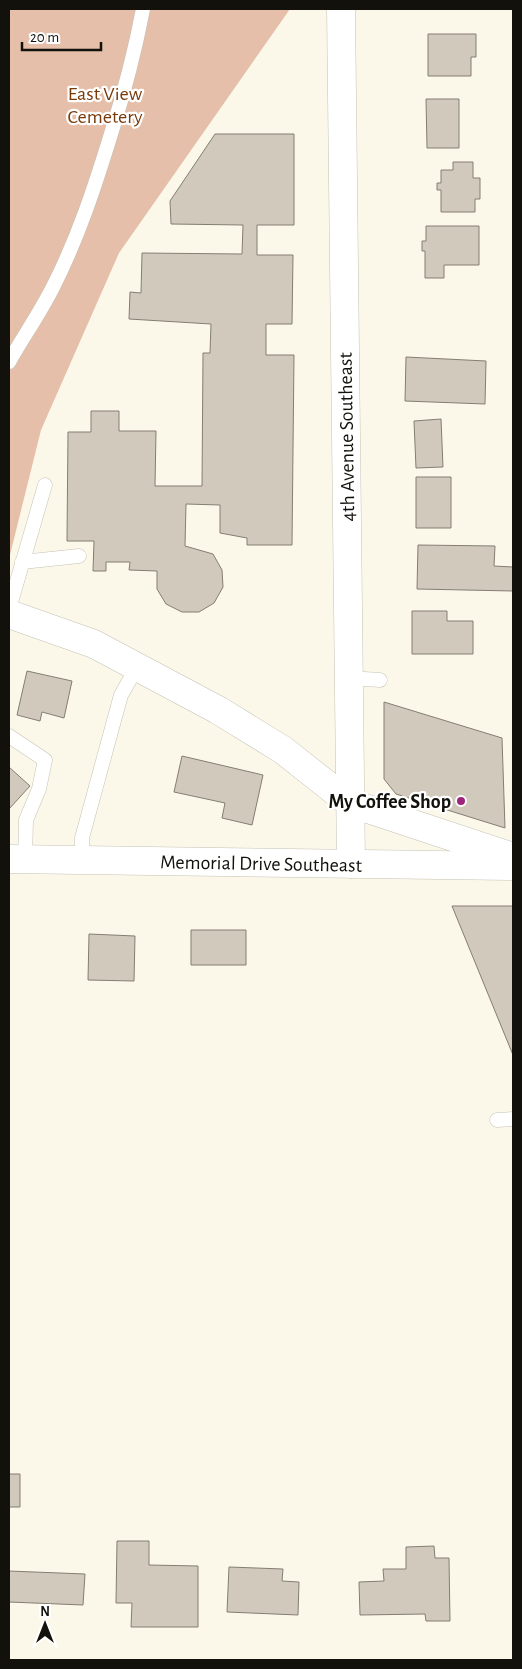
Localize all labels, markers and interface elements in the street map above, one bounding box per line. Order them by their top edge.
scale bar [22,20,101,52]
text: 20 m [30,30,59,45]
park label: East View Cemetery [68,84,143,127]
street label: 4th Avenue Southeast [336,352,358,522]
place label: My Coffee Shop [328,792,451,812]
marker: My Coffee Shop [455,795,467,807]
street label: Memorial Drive Southeast [160,852,363,876]
north arrow [20,1599,70,1649]
text: N [40,1605,50,1619]

